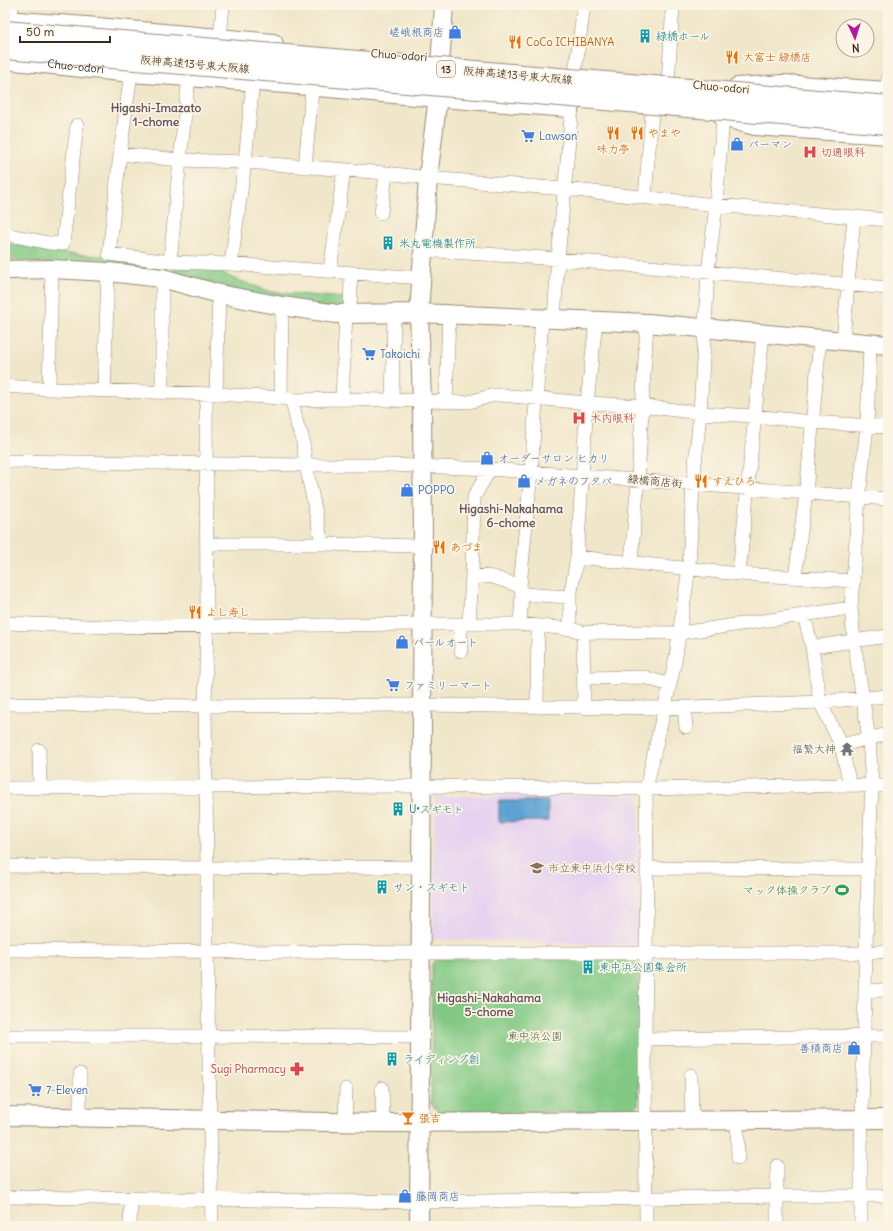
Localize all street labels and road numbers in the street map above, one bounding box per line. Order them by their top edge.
street label: Chuo-odori [370,46,428,64]
street label: 阪神高速13号東大阪線 [140,52,250,76]
street label: Chuo-odori [47,56,105,76]
road number: 13 [437,61,455,77]
street label: 阪神高速13号東大阪線 [463,63,573,87]
street label: Chuo-odori [692,78,750,96]
street label: 緑橋商店街 [627,472,683,490]

